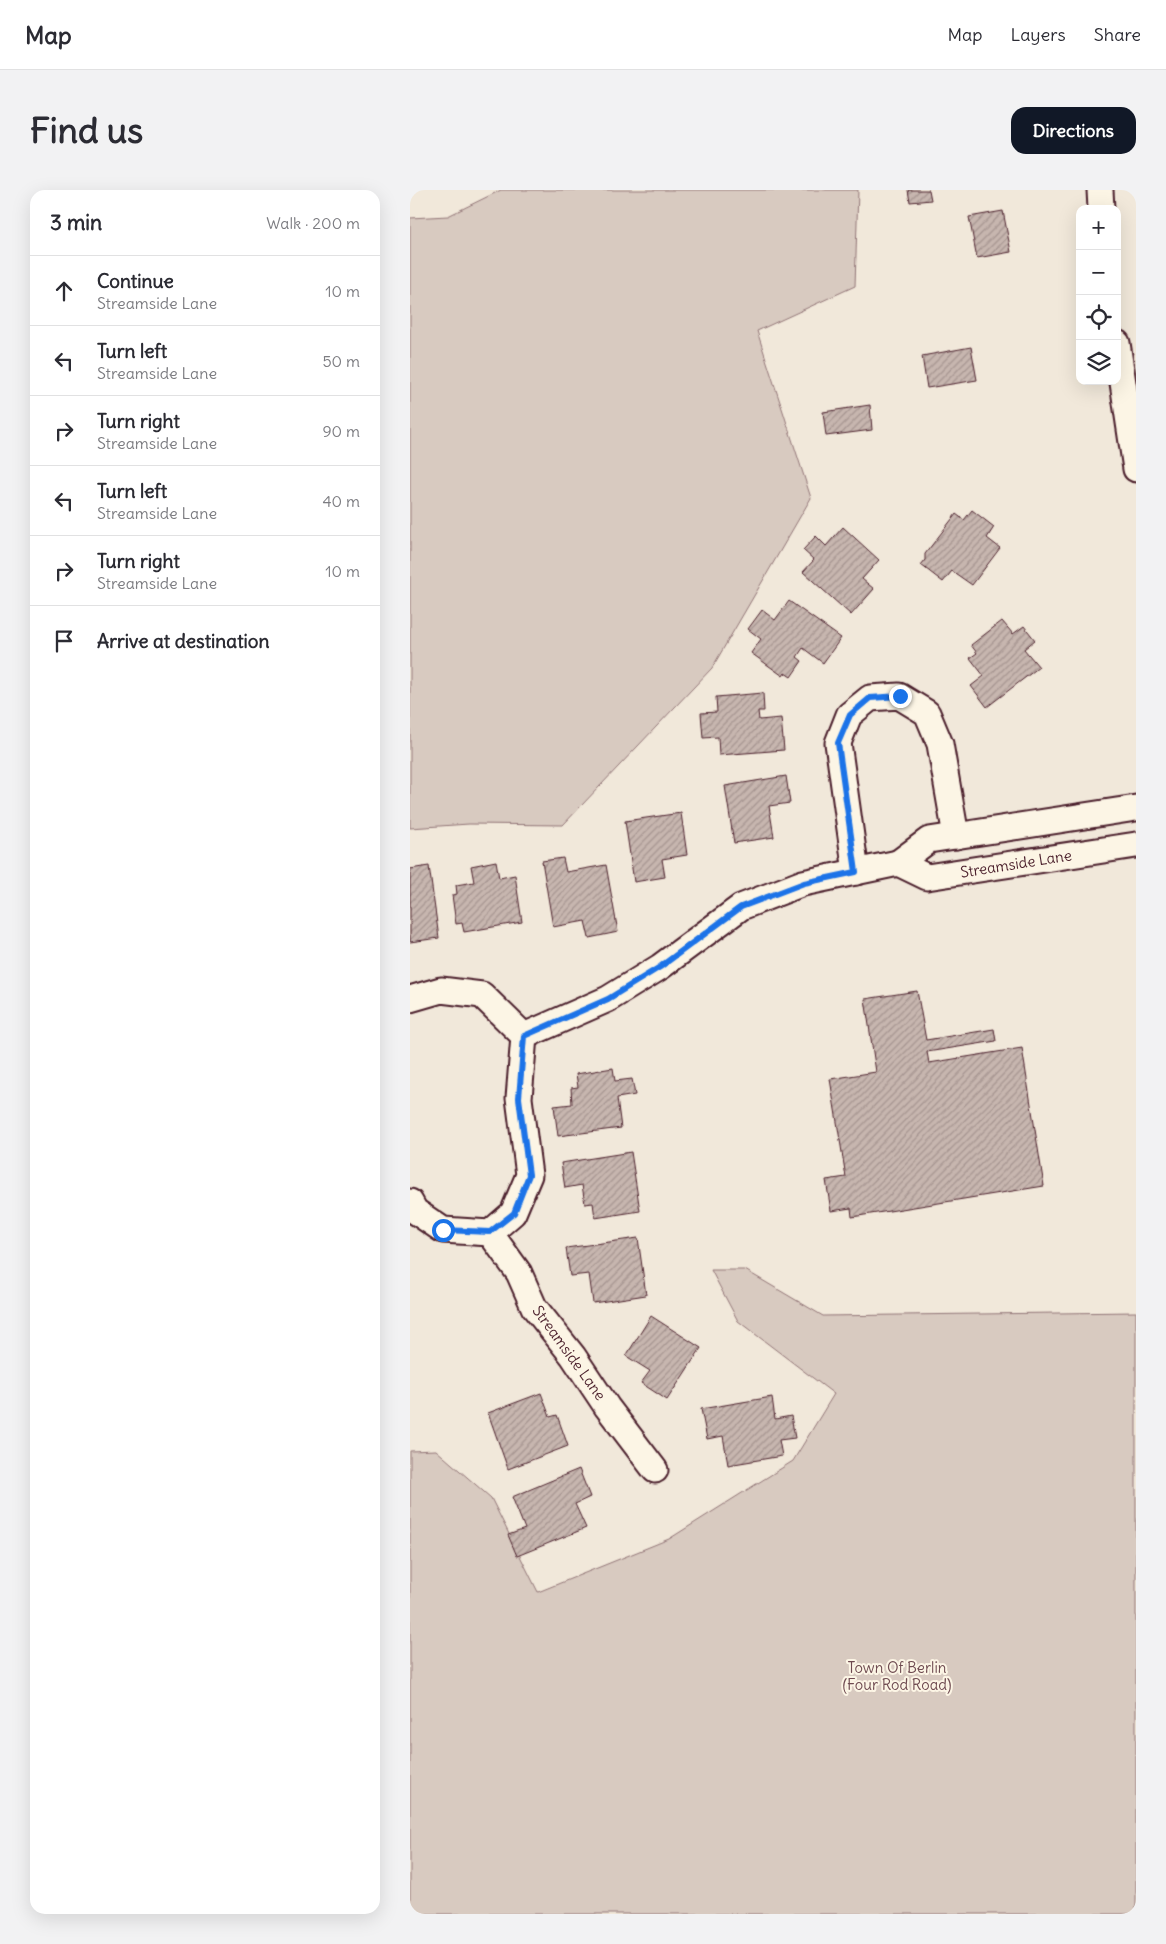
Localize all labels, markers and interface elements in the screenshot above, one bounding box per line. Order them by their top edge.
text: Map [25,20,72,50]
text: Map [947,23,982,46]
text: Layers [1010,23,1066,46]
text: Share [1094,23,1141,46]
button: Directions [1011,107,1136,154]
text: Find us [30,108,143,152]
map controls [1076,205,1121,385]
button: + [1076,205,1121,250]
text: 3 min [50,209,102,236]
text: Walk · 200 m [266,213,360,233]
button: − [1076,250,1121,295]
text: Continue [97,269,174,293]
icon: ahead [50,277,78,305]
text: 10 m [325,281,360,301]
text: Streamside Lane [97,293,217,313]
button: locate [1076,295,1121,340]
text: Turn left [97,339,167,363]
button: layers [1076,340,1121,385]
icon: left [50,347,78,375]
text: 50 m [322,351,360,371]
text: Streamside Lane [97,363,217,383]
text: Turn right [97,409,180,433]
icon: right [50,417,78,445]
text: 90 m [322,421,360,441]
text: Streamside Lane [97,433,217,453]
text: Turn left [97,479,167,503]
icon: left [50,487,78,515]
text: 40 m [322,491,360,511]
text: Streamside Lane [97,503,217,523]
text: Turn right [97,549,180,573]
icon: right [50,557,78,585]
text: 10 m [325,561,360,581]
text: Streamside Lane [97,573,217,593]
icon: arrive [50,627,78,655]
text: Arrive at destination [97,629,270,653]
route end [889,685,912,708]
street label: Streamside Lane [959,845,1073,882]
route start [432,1219,455,1242]
street label: Streamside Lane [529,1302,610,1404]
park label: Town Of Berlin (Four Rod Road) [842,1658,952,1694]

